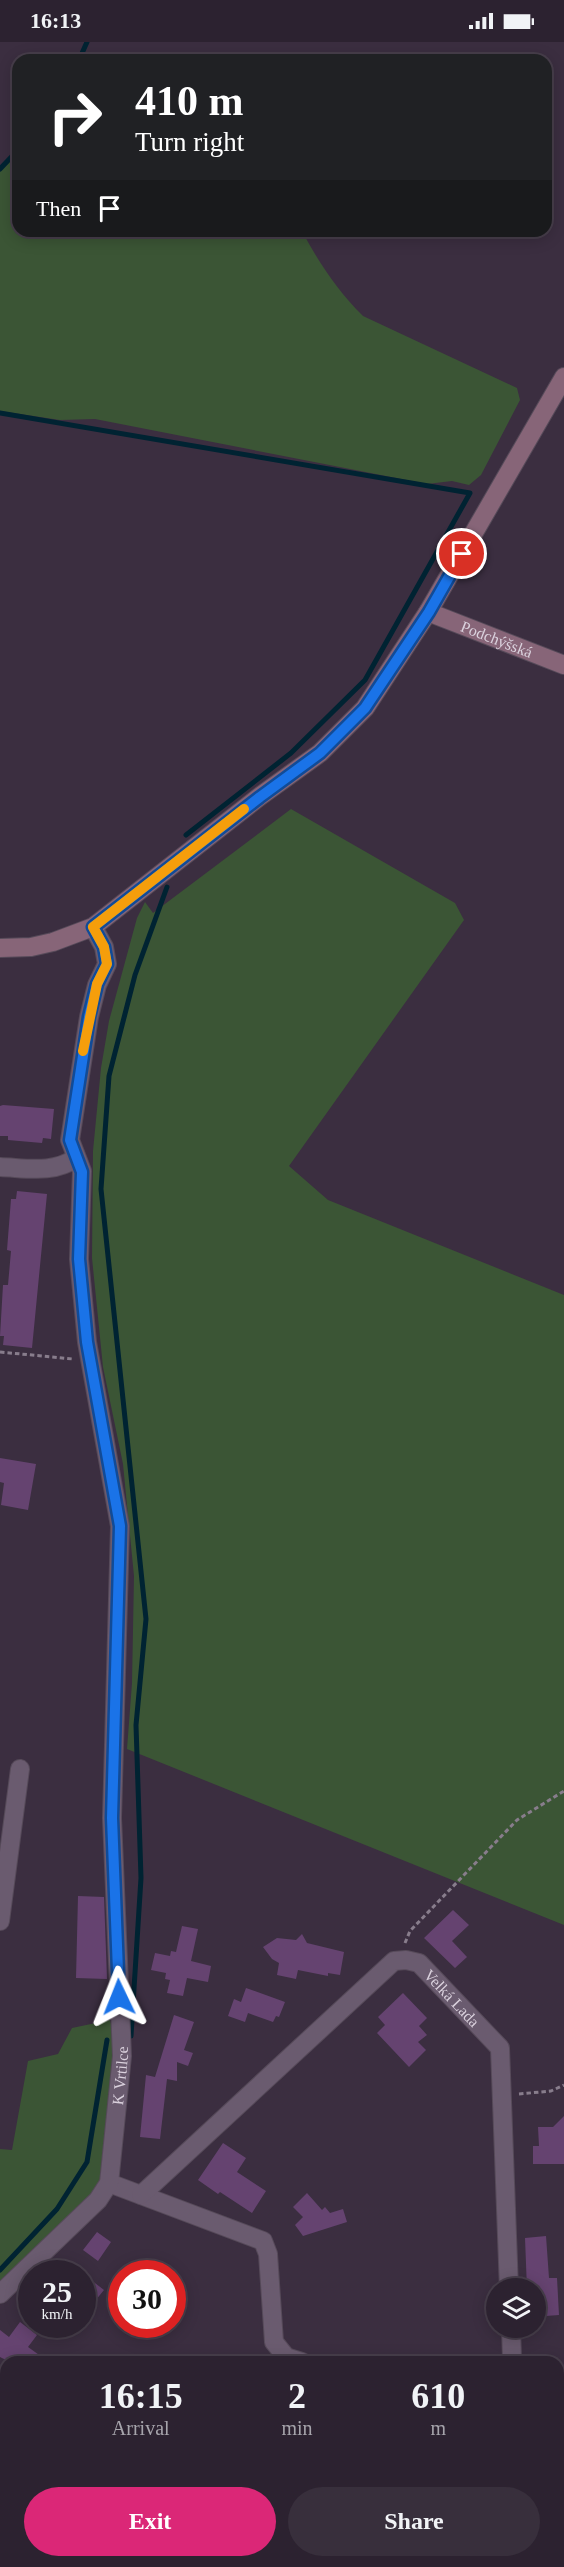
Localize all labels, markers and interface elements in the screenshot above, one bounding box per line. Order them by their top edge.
text: 16:13 [30,8,81,33]
icon: right [36,78,114,156]
text: 410 m [135,78,244,124]
text: Turn right [135,127,244,157]
icon: arrive [93,192,126,225]
text: Then [36,196,81,221]
pin [436,528,487,579]
icon: arrive [445,537,478,570]
street label: Podchýšská [458,618,535,661]
position arrow [87,1965,151,2029]
street label: Velká Lada [421,1966,483,2030]
street label: K Vrtilce [109,2046,131,2106]
speed limit sign: 30 [108,2260,186,2338]
text: 25 [42,2275,72,2308]
map controls [486,2278,546,2338]
button: layers [486,2278,546,2338]
text: km/h [42,2306,72,2322]
text: 16:15 [99,2376,183,2416]
text: 2 [288,2376,306,2416]
text: 610 [411,2376,465,2416]
text: Arrival [112,2417,170,2439]
text: min [281,2417,313,2439]
text: m [431,2417,446,2439]
button: Exit [24,2487,276,2556]
button: Share [288,2487,540,2556]

